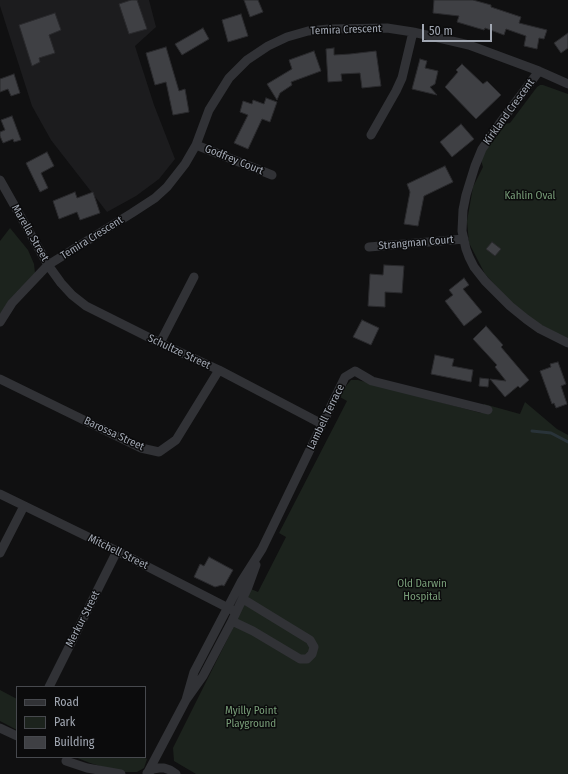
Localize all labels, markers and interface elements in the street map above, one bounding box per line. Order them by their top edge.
scale bar [424,16,494,42]
street label: Temira Crescent [310,22,382,38]
text: 50 m [429,24,453,38]
street label: Kirkland Crescent [481,76,537,148]
street label: Godfrey Court [203,142,265,178]
park label: Kahlin Oval [505,189,555,203]
street label: Marella Street [9,202,51,264]
street label: Temira Crescent [58,214,126,262]
street label: Strangman Court [378,233,454,253]
street label: Schultze Street [146,332,212,372]
street label: Lambell Terrace [305,382,347,452]
street label: Barossa Street [82,414,146,454]
street label: Mitchell Street [86,532,150,572]
park label: Old Darwin Hospital [397,577,447,603]
street label: Merkur Street [63,589,103,649]
legend [16,686,146,758]
text: Road [54,695,79,709]
park label: Myilly Point Playground [225,704,277,730]
text: Park [54,715,75,729]
text: Building [54,735,94,749]

